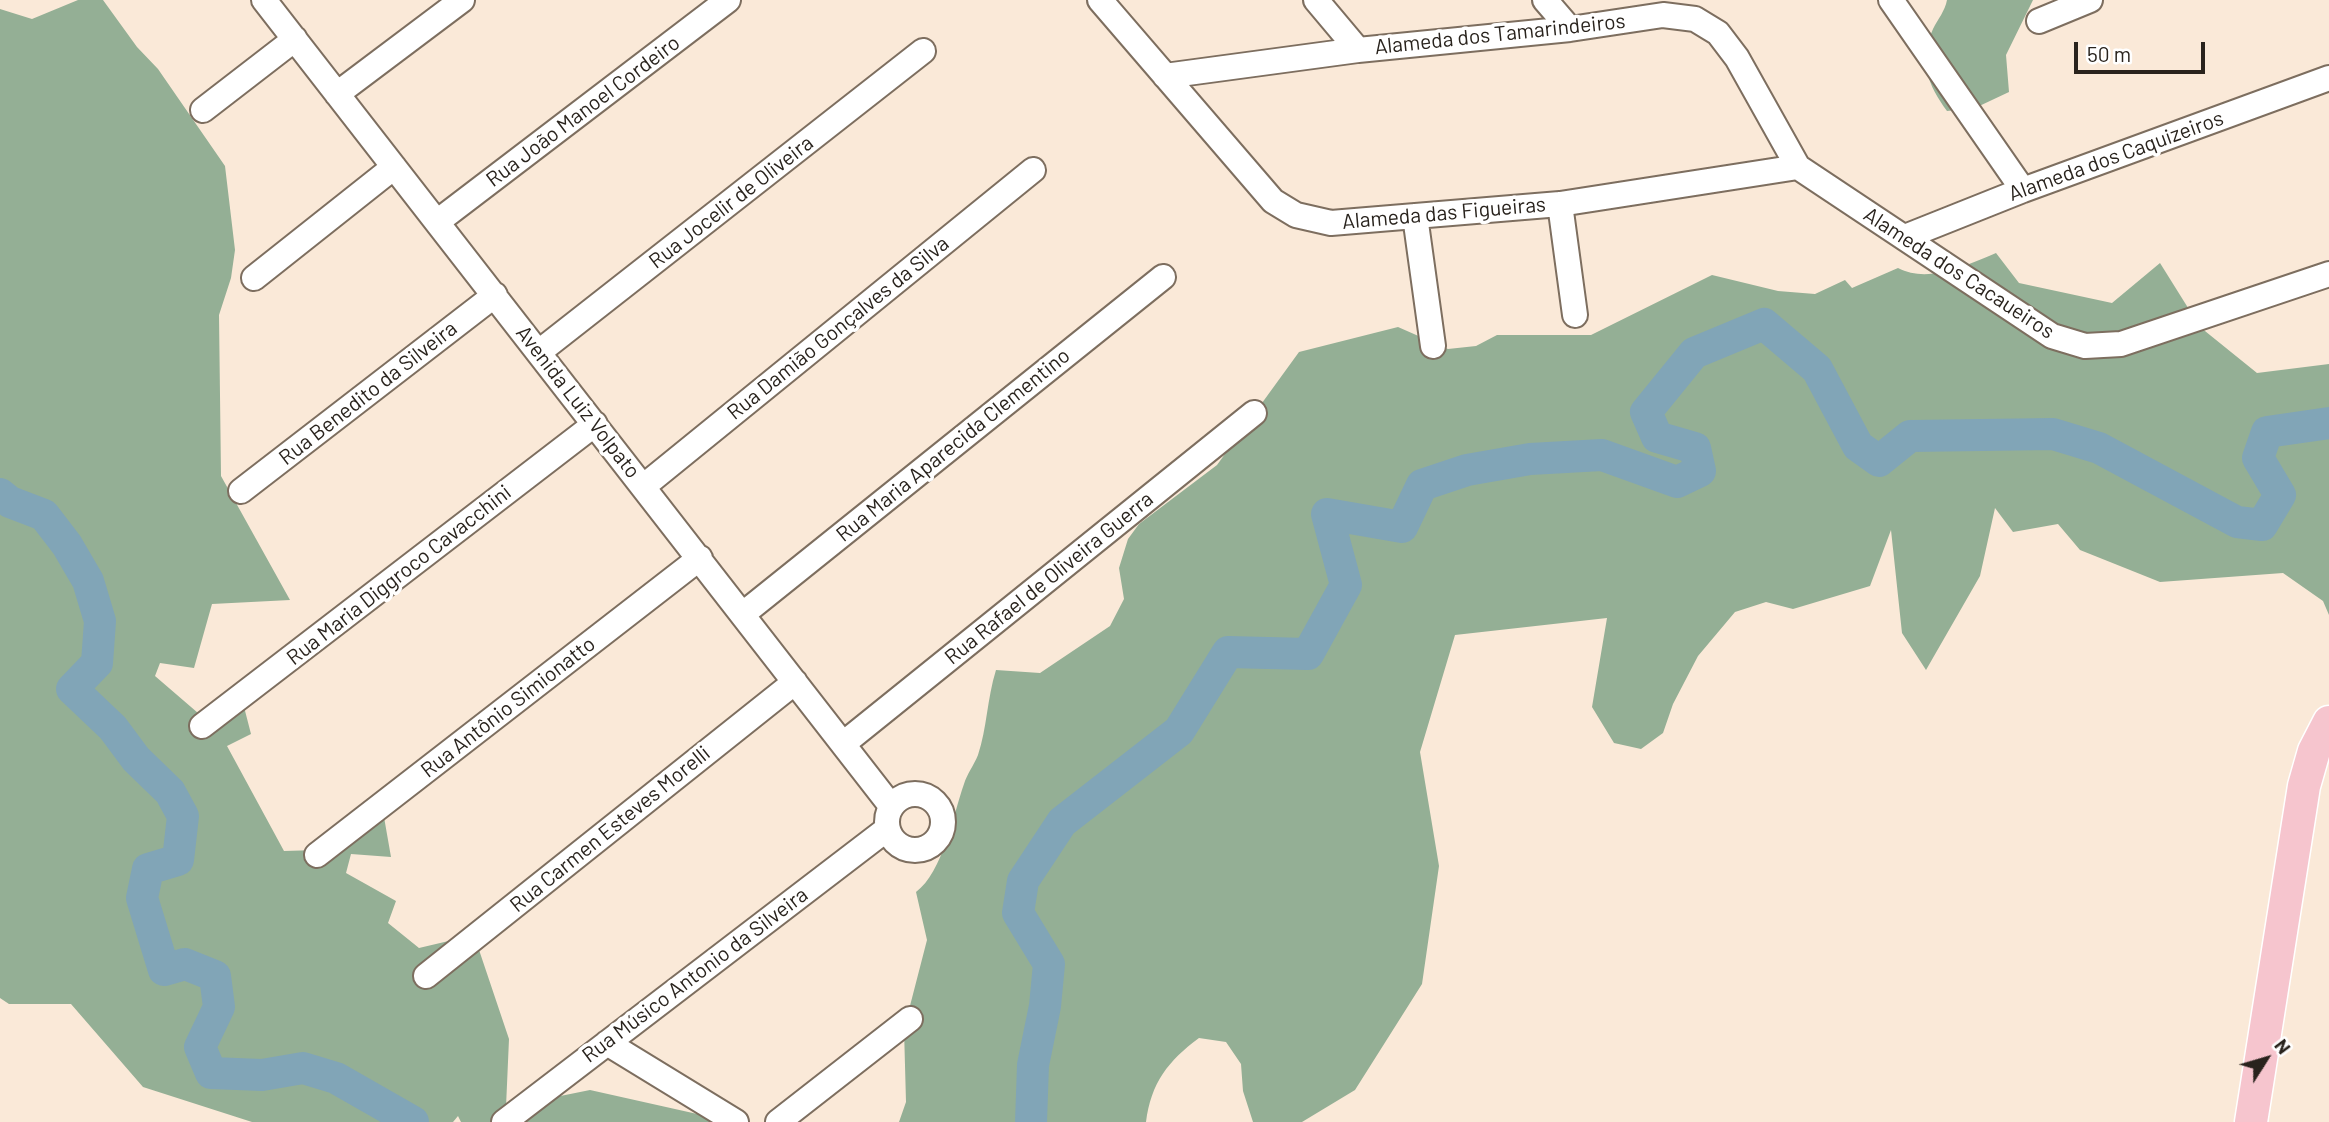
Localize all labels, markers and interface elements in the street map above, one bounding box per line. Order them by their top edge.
street label: Alameda dos Tamarindeiros [1373,8,1627,60]
scale bar [2077,28,2208,72]
street label: Rua João Manoel Cordeiro [481,30,685,192]
text: 50 m [2087,41,2131,66]
street label: Alameda dos Caquizeiros [2005,105,2227,207]
street label: Rua Jocelir de Oliveira [644,130,818,274]
street label: Alameda das Figueiras [1341,192,1547,234]
street label: Alameda dos Cacaueiros [1859,202,2059,344]
street label: Rua Damião Gonçalves da Silva [722,231,954,425]
street label: Rua Benedito da Silveira [274,316,462,470]
street label: Avenida Luiz Volpato [511,321,645,483]
street label: Rua Maria Aparecida Clementino [831,343,1075,547]
street label: Rua Maria Diggroco Cavacchini [282,480,516,670]
street label: Rua Rafael de Oliveira Guerra [940,486,1158,670]
street label: Rua Antônio Simionatto [416,631,600,783]
street label: Rua Carmen Esteves Morelli [505,741,715,917]
street label: Rua Músico Antonio da Silveira [577,882,813,1068]
north arrow [2231,1024,2301,1094]
text: N [2270,1034,2296,1058]

